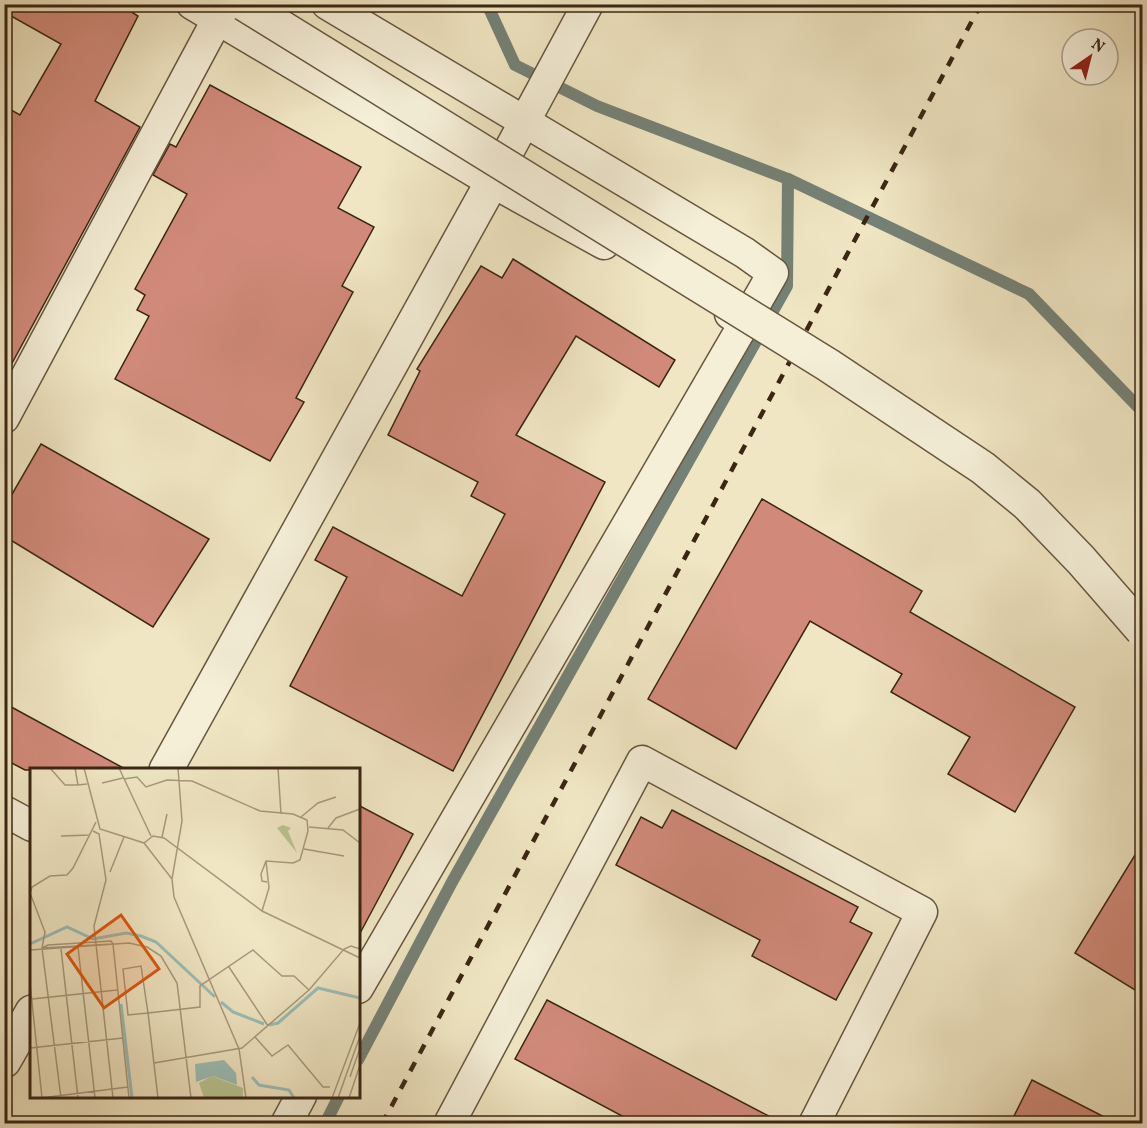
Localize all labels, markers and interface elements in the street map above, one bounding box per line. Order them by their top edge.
north arrow [1060,27,1120,87]
text: N [1086,34,1109,59]
inset map [30,768,360,1098]

